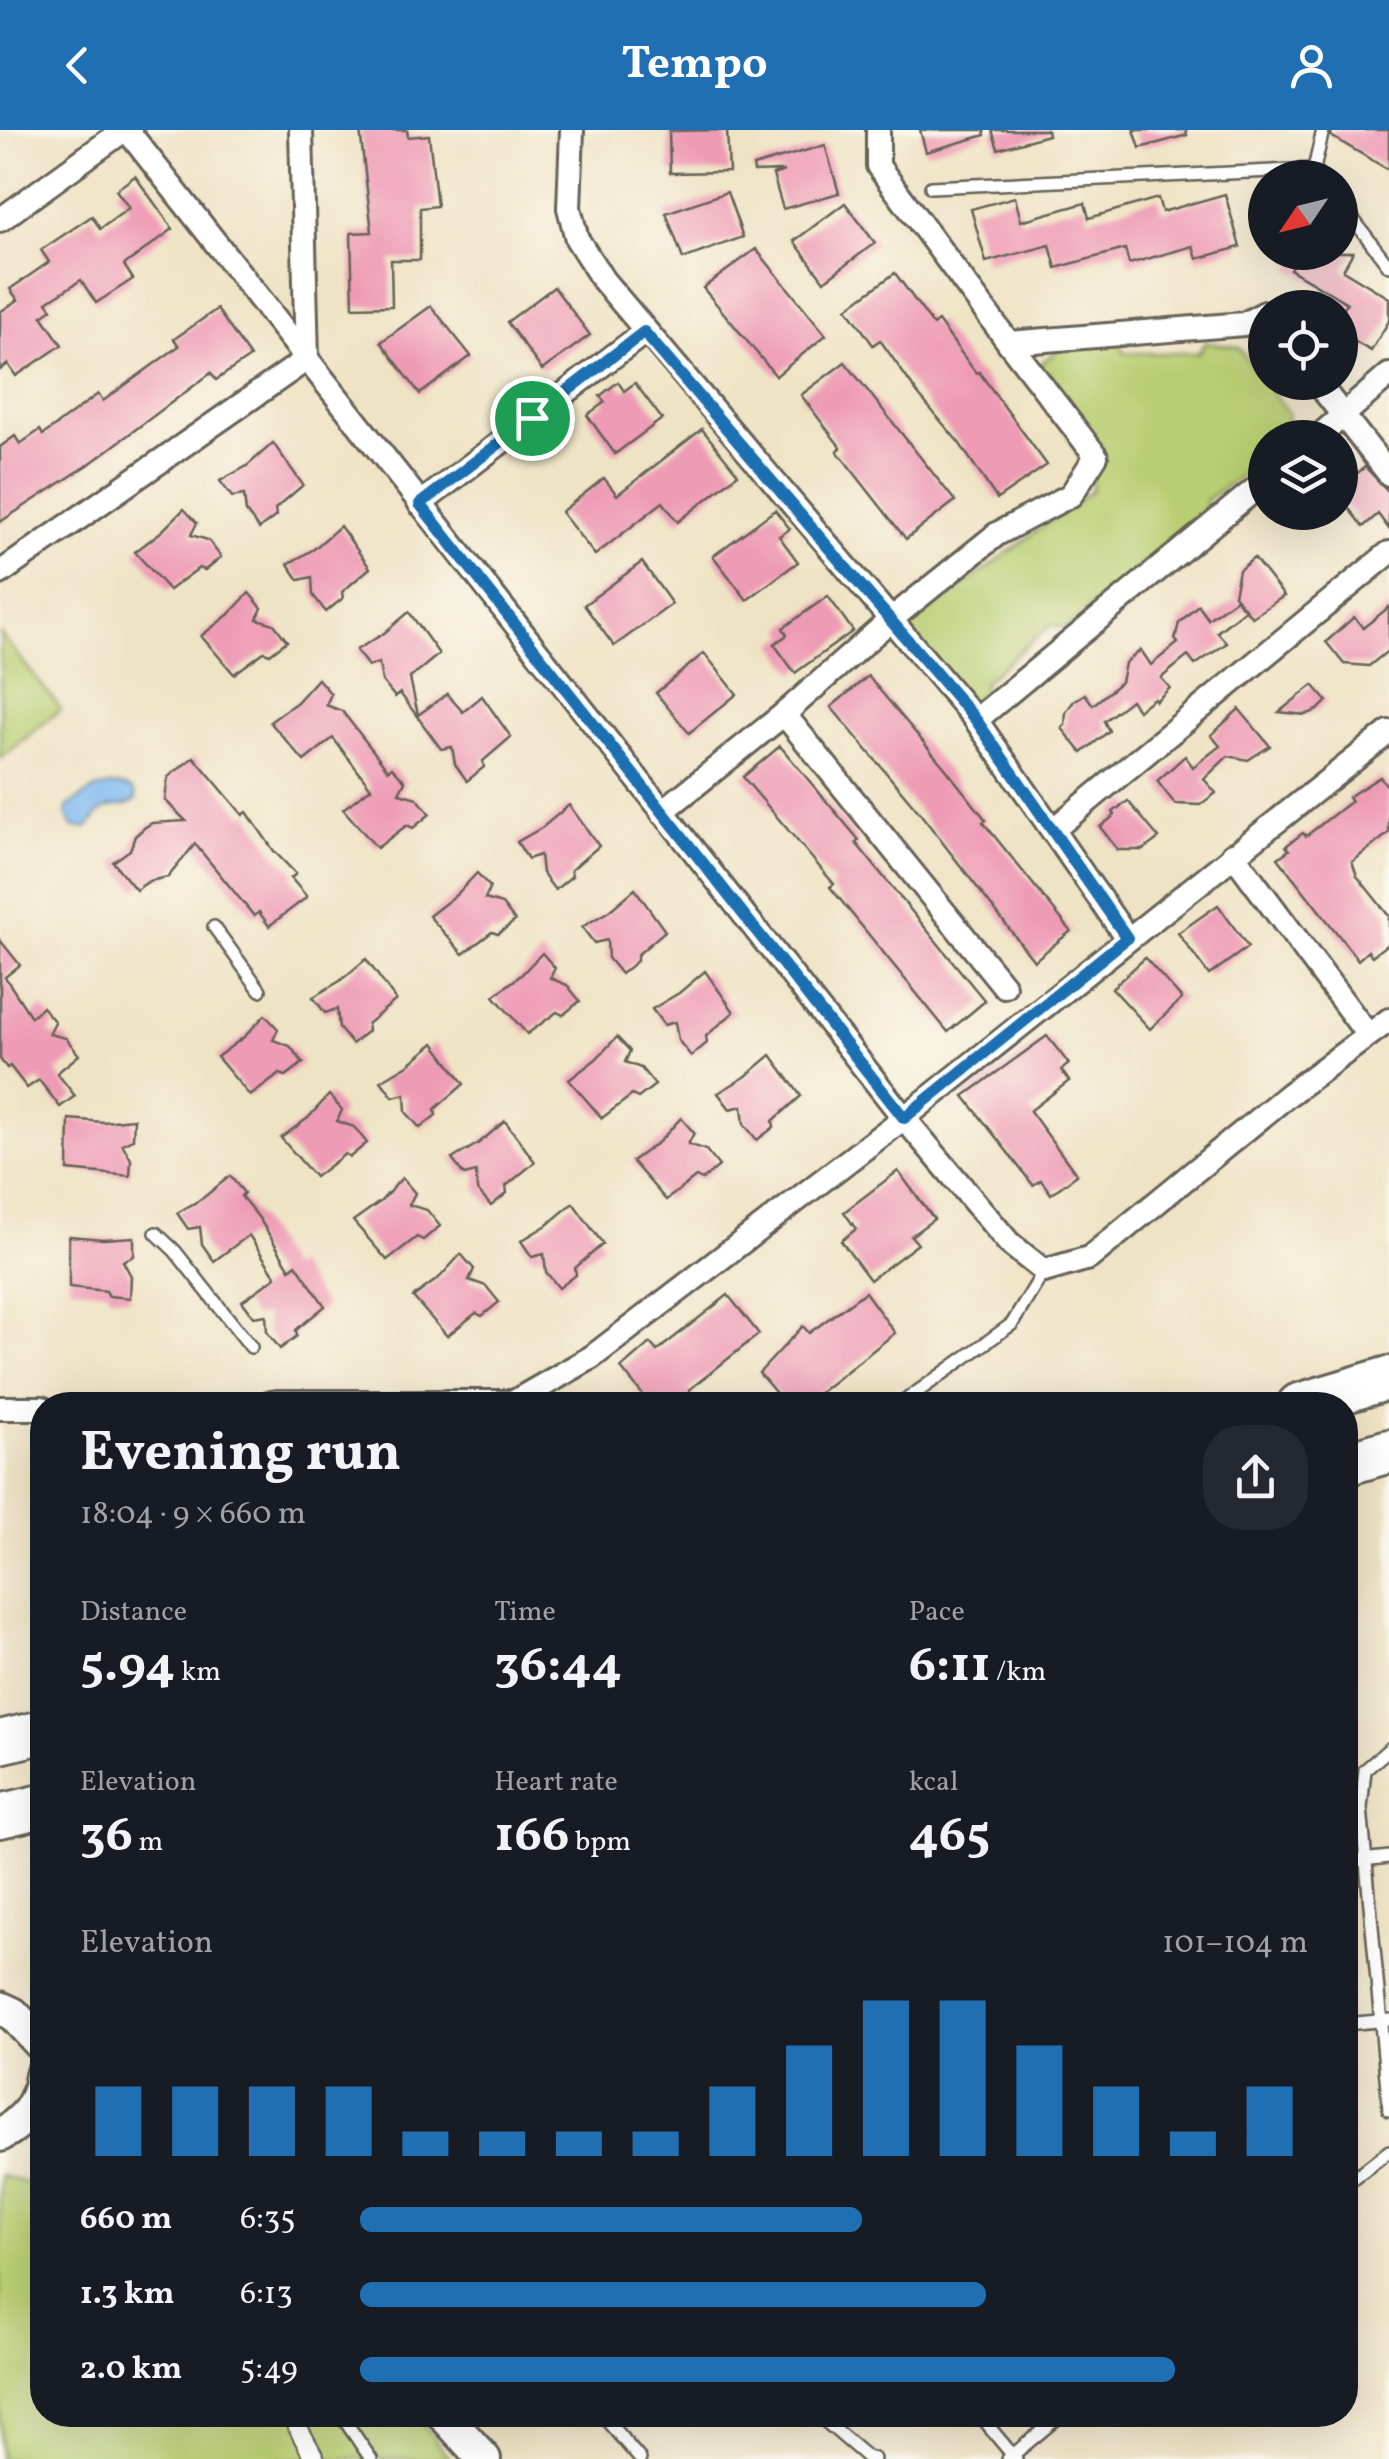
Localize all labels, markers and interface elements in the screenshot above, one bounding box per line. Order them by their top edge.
text: Tempo [621,34,768,97]
icon: back [50,38,105,93]
icon: person [1284,38,1339,93]
north arrow [1248,160,1358,270]
map controls [1248,160,1358,530]
button: locate [1248,290,1358,400]
pin [490,376,575,461]
icon: arrive [505,391,560,446]
button: layers [1248,420,1358,530]
text: Evening run [80,1417,401,1493]
button: share [1203,1425,1308,1530]
text: 18:04 · 9 × 660 m [80,1493,306,1537]
text: Distance [80,1593,187,1632]
text: Time [494,1593,556,1632]
text: Pace [909,1593,965,1632]
text: 5.94 [80,1632,175,1702]
text: 36:44 [494,1632,622,1702]
text: 6:11 [909,1632,991,1702]
text: km [175,1653,221,1692]
text: /km [991,1653,1046,1692]
text: Elevation [80,1763,196,1802]
text: Heart rate [494,1763,618,1802]
text: kcal [909,1763,958,1802]
text: 36 [80,1802,133,1872]
text: 166 [494,1802,569,1872]
text: 465 [909,1802,990,1872]
text: m [133,1823,163,1862]
text: bpm [569,1823,631,1862]
text: Elevation [80,1922,213,1966]
text: 101–104 m [1162,1922,1308,1966]
text: 660 m [80,2198,172,2242]
text: 6:35 [240,2198,296,2242]
text: 1.3 km [80,2273,174,2317]
text: 6:13 [240,2273,293,2317]
text: 2.0 km [80,2348,182,2392]
text: 5:49 [240,2348,298,2392]

